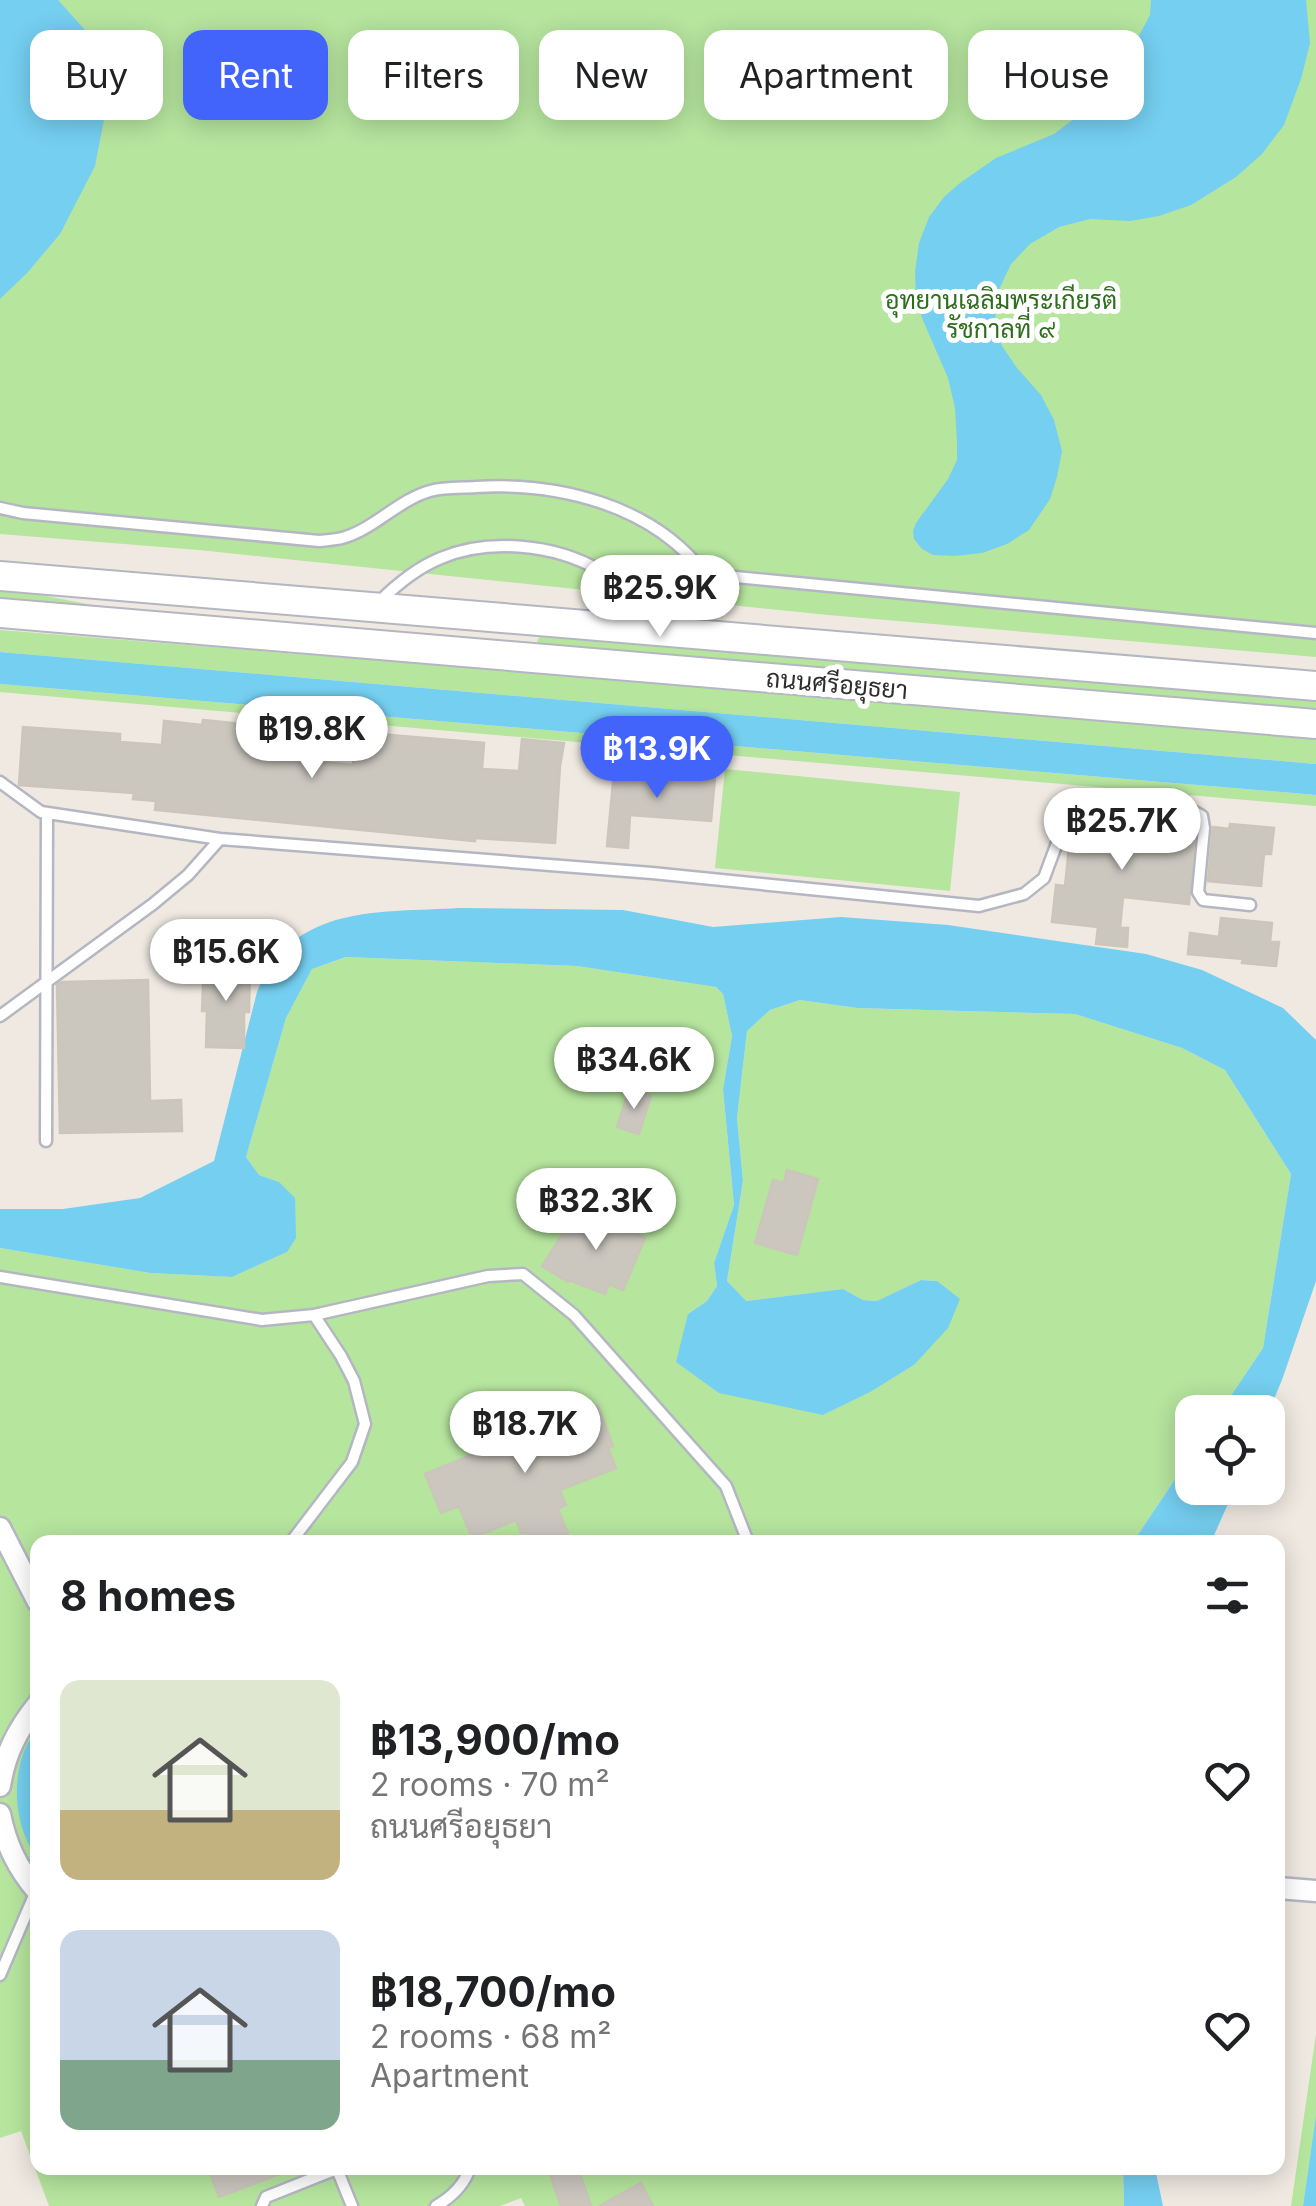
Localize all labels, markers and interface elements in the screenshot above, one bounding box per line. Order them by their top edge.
chip: Buy [30,30,163,120]
chip: Rent [183,30,328,120]
chip: Filters [348,30,519,120]
chip: New [539,30,684,120]
chip: Apartment [704,30,948,120]
chip: House [968,30,1144,120]
park label: อุทยานเฉลิมพระเกียรติ รัชกาลที่ ๙ [885,284,1117,344]
pin: ฿25.9K [579,555,741,640]
text: ฿25.9K [602,568,718,607]
street label: ถนนศรีอยุธยา [764,662,909,708]
pin: ฿19.8K [231,696,393,781]
text: ฿19.8K [258,709,366,748]
pin: ฿13.9K [576,716,738,801]
text: ฿13.9K [602,729,712,768]
pin: ฿25.7K [1041,788,1203,873]
text: ฿25.7K [1066,801,1178,840]
pin: ฿15.6K [145,919,307,1004]
text: ฿15.6K [172,932,280,971]
pin: ฿34.6K [553,1027,715,1112]
text: ฿34.6K [576,1040,692,1079]
pin: ฿32.3K [515,1168,677,1253]
text: ฿32.3K [538,1181,654,1220]
pin: ฿18.7K [444,1391,606,1476]
map controls [1175,1395,1285,1505]
button: locate [1175,1395,1285,1505]
text: ฿18.7K [472,1404,578,1443]
icon: filters [1200,1568,1255,1623]
text: 8 homes [60,1570,236,1621]
text: ฿13,900/mo [370,1714,620,1765]
icon: home [140,1720,260,1840]
icon: heart [1200,1753,1255,1808]
text: 2 rooms · 70 m² [370,1765,610,1804]
text: ถนนศรีอยุธยา [370,1807,552,1846]
text: ฿18,700/mo [370,1966,616,2017]
icon: home [140,1970,260,2090]
icon: heart [1200,2003,1255,2058]
text: 2 rooms · 68 m² [370,2017,611,2056]
text: Apartment [370,2056,529,2095]

